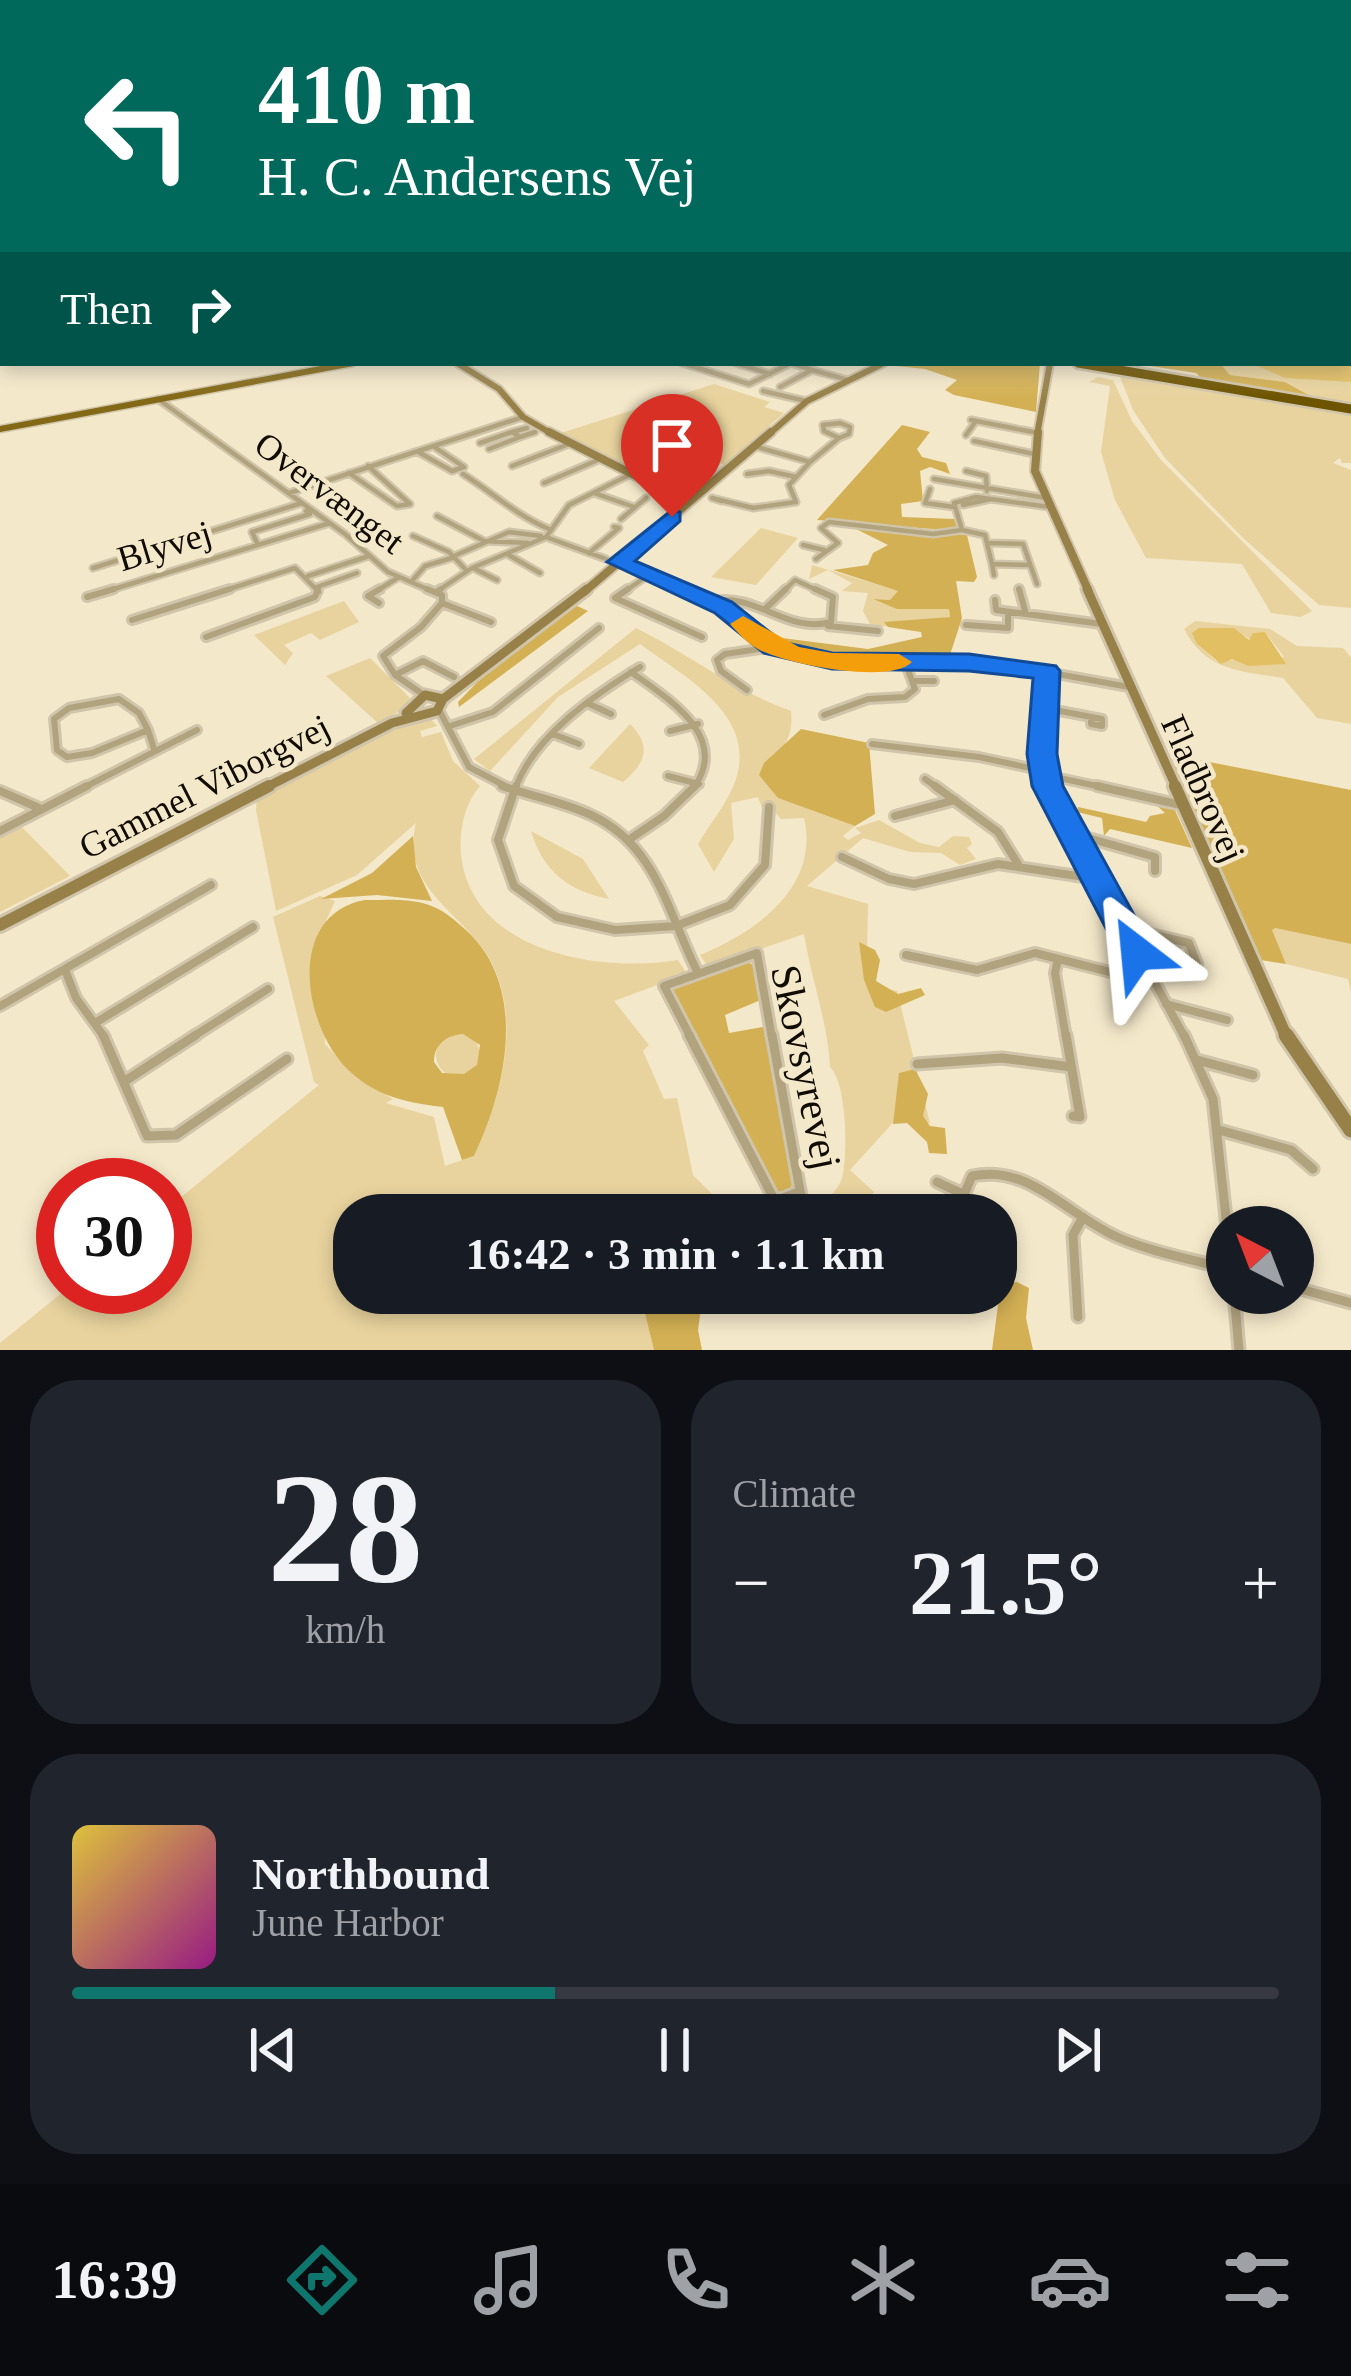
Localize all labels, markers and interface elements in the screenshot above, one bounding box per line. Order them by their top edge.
icon: left [60,48,216,204]
text: 410 m [258,48,475,141]
text: H. C. Andersens Vej [258,147,697,207]
icon: right [176,276,242,342]
text: Then [60,284,152,334]
pin [621,394,723,517]
icon: arrive [639,412,705,478]
street label: Overvænget [247,424,412,562]
street label: Blyvej [113,513,216,579]
street label: Gammel Viborgvej [73,707,336,867]
street label: Fladbrovej [1153,709,1253,868]
position arrow [1074,890,1200,1016]
street label: Skovsyrevej [762,961,850,1174]
speed limit sign: 30 [36,1158,192,1314]
north arrow [1206,1206,1314,1314]
map controls [1206,1206,1314,1314]
text: 16:42 · 3 min · 1.1 km [466,1229,884,1279]
text: 28 [267,1442,423,1615]
text: Climate [733,1472,856,1515]
text: 21.5° [909,1534,1103,1633]
text: − [733,1546,770,1619]
text: + [1242,1546,1279,1619]
text: km/h [305,1608,385,1651]
text: Northbound [252,1849,490,1899]
text: June Harbor [252,1901,444,1944]
icon: previous [240,2017,306,2083]
icon: pause [642,2017,708,2083]
icon: next [1045,2017,1111,2083]
icon: directions [280,2238,364,2322]
icon: music [467,2238,551,2322]
icon: phone [654,2238,738,2322]
icon: climate [841,2238,925,2322]
icon: car [1028,2238,1112,2322]
icon: filters [1215,2238,1299,2322]
text: 16:39 [52,2250,177,2310]

